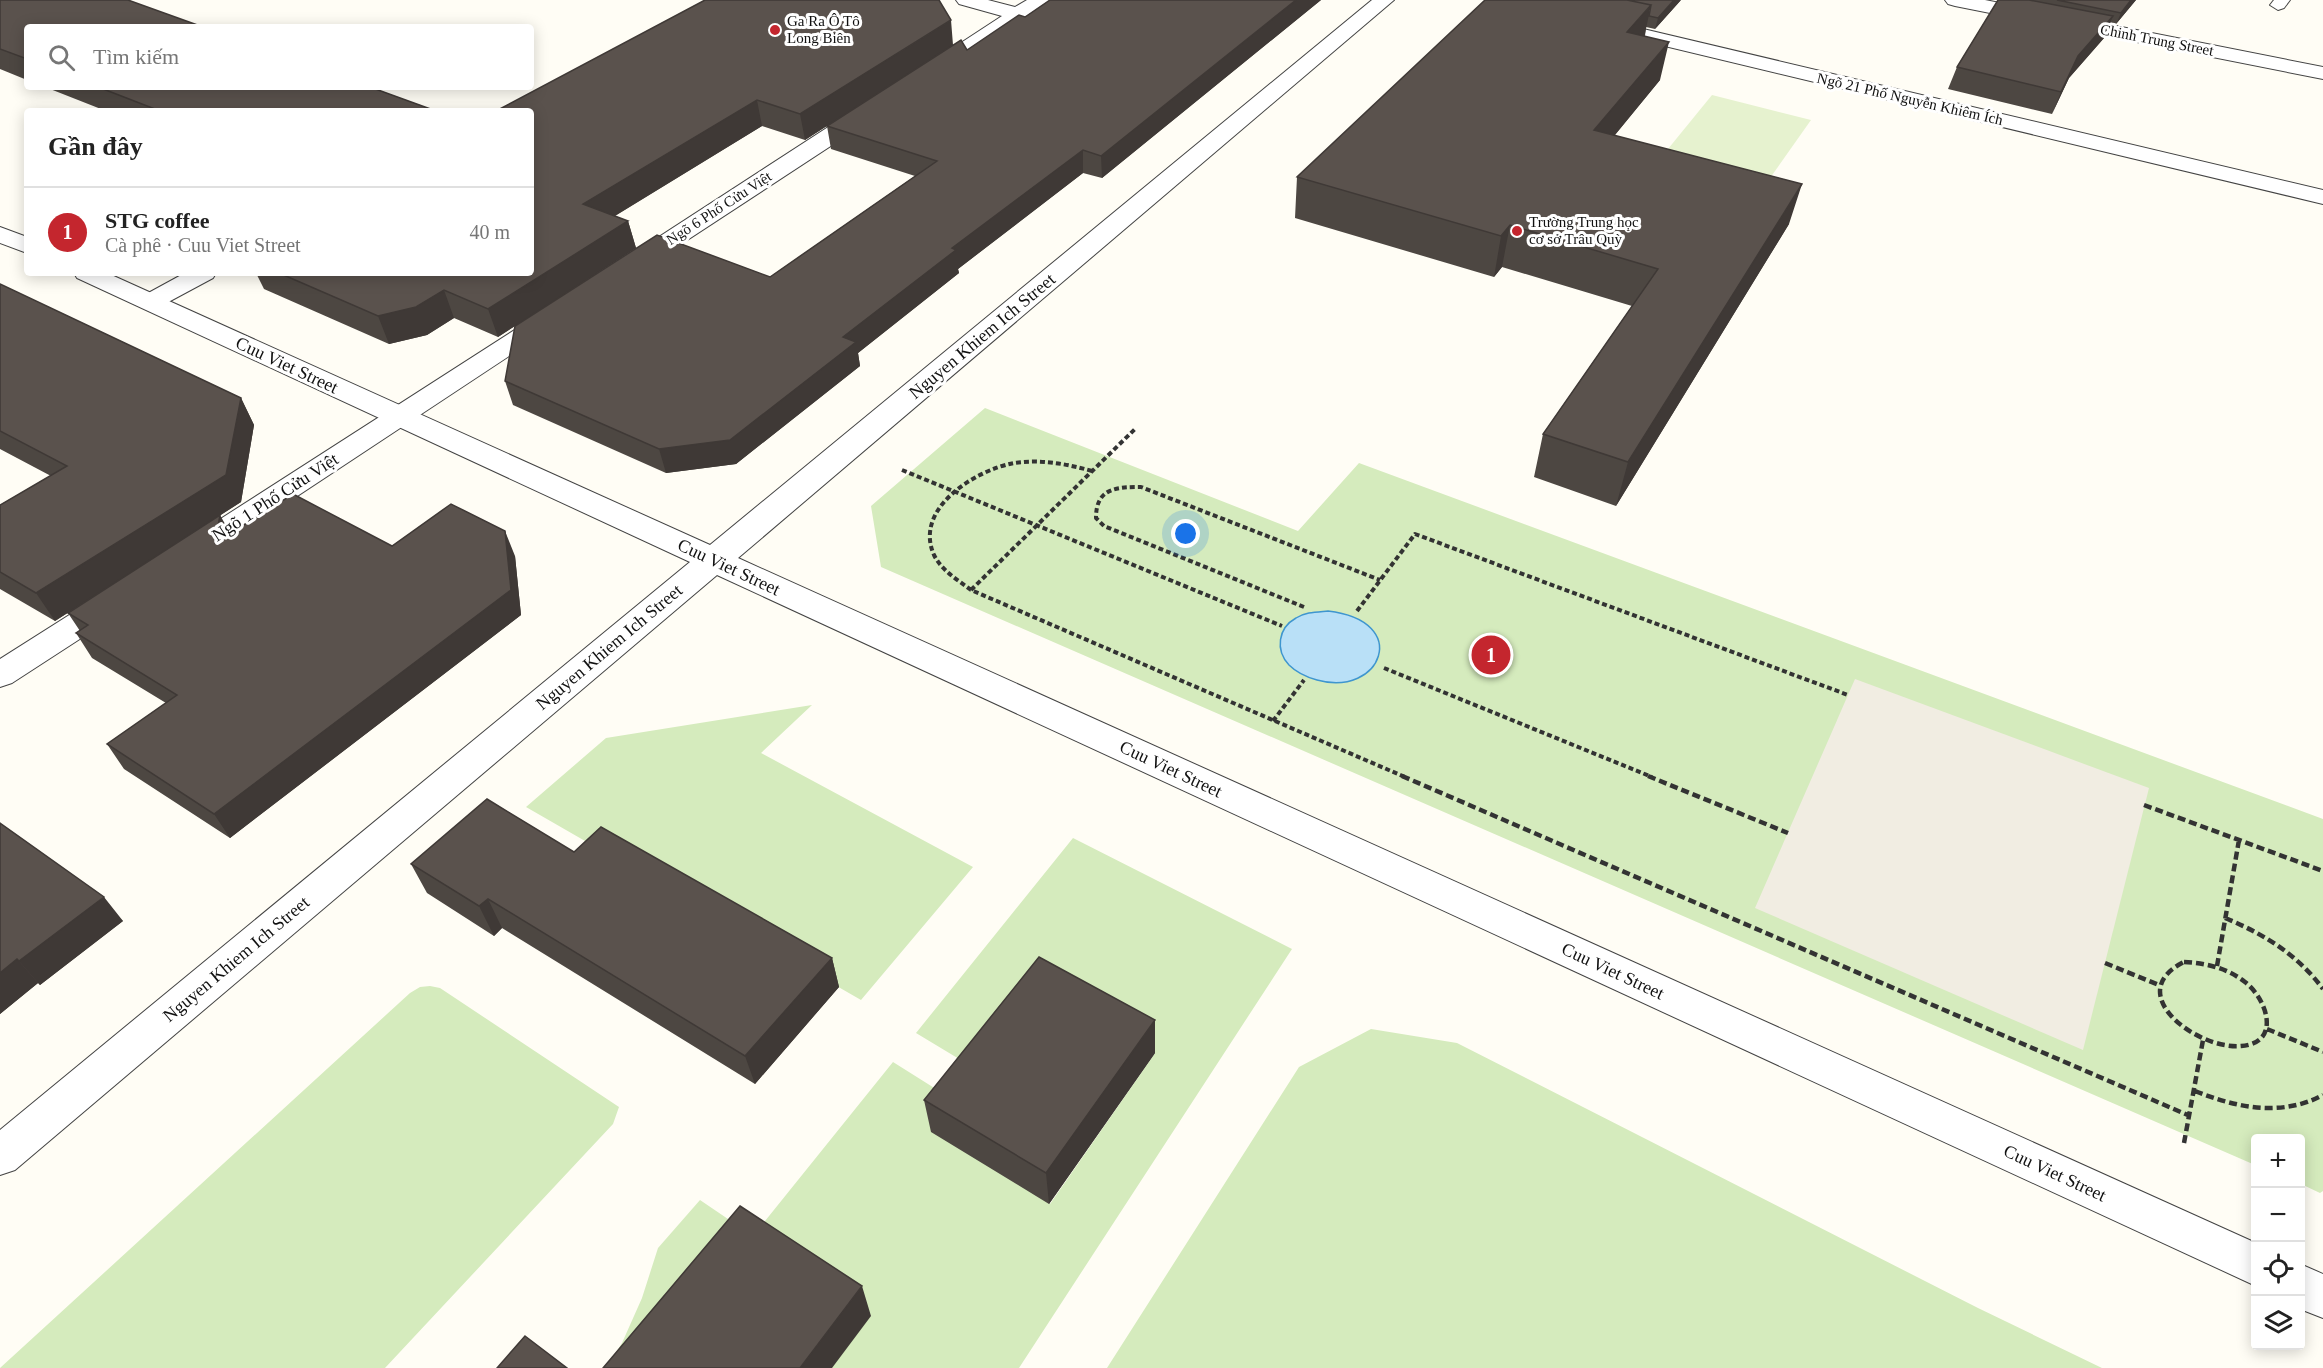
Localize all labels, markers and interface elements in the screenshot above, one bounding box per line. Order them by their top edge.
place label: Ga Ra Ô Tô Long Biên [787,13,860,46]
street label: Chinh Trung Street [2099,21,2216,59]
marker: Ga Ra Ô Tô Long Biên [768,23,782,37]
search box [24,24,534,90]
icon: search [45,41,78,74]
text: Tìm kiếm [93,44,179,69]
street label: Ngõ 21 Phố Nguyễn Khiêm Ích [1815,70,2005,128]
text: Gần đây [48,132,143,161]
street label: Ngõ 6 Phố Cửu Việt [663,168,775,248]
text: STG coffee [105,208,209,233]
place label: Trường Trung học cơ sở Trâu Quỳ [1529,214,1639,247]
text: 1 [63,221,73,243]
text: 40 m [469,221,510,243]
marker: Trường Trung học cơ sở Trâu Quỳ [1510,224,1524,238]
text: Cà phê · Cuu Viet Street [105,234,301,256]
street label: Nguyen Khiem Ich Street [905,269,1059,403]
street label: Cuu Viet Street [233,333,341,397]
street label: Ngõ 1 Phố Cửu Việt [208,449,342,545]
your location [1171,519,1200,548]
street label: Cuu Viet Street [675,535,783,599]
street label: Nguyen Khiem Ich Street [532,580,686,714]
pin: 1 [1472,632,1510,678]
street label: Cuu Viet Street [1117,737,1225,801]
street label: Nguyen Khiem Ich Street [159,892,313,1026]
street label: Cuu Viet Street [1559,939,1667,1003]
map controls [2251,1134,2305,1350]
button: + [2251,1134,2305,1188]
street label: Cuu Viet Street [2001,1141,2109,1205]
button: − [2251,1188,2305,1242]
button: locate [2251,1242,2305,1296]
button: layers [2251,1296,2305,1350]

